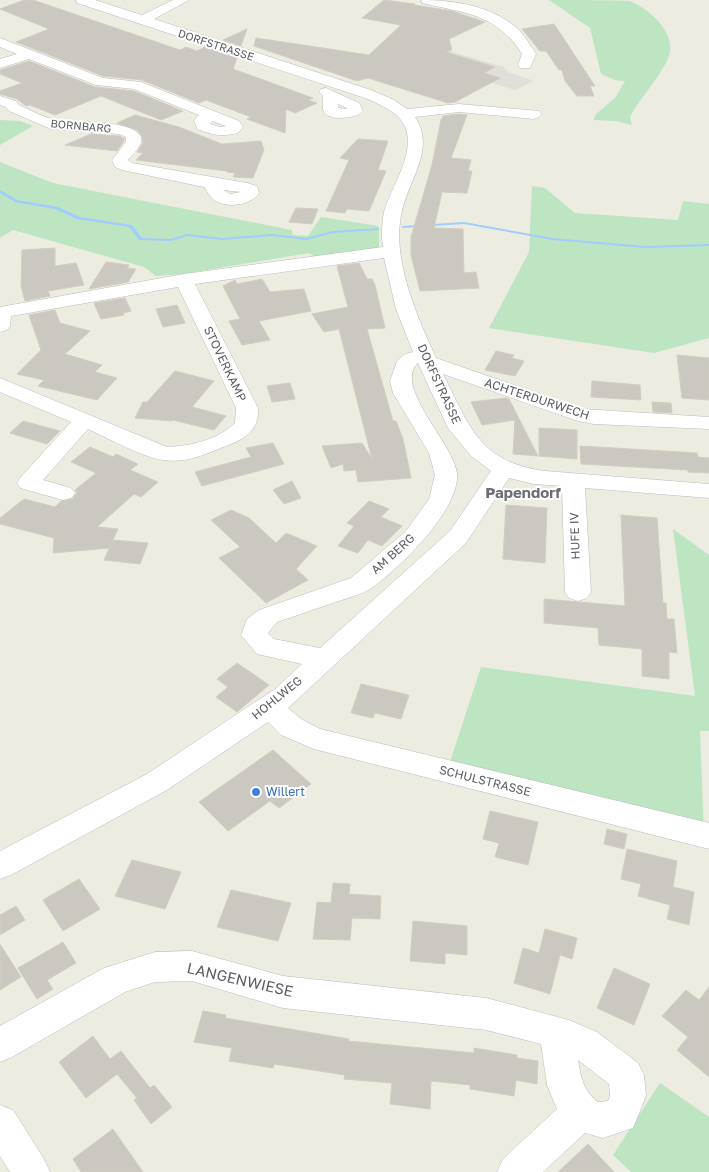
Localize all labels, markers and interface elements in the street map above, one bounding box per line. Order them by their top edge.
street label: DORFSTRASSE [177,26,256,63]
street label: BORNBARG [50,116,112,135]
street label: STOVERKAMP [201,324,250,404]
street label: DORFSTRASSE [414,342,464,426]
street label: ACHTERDURWECH [483,374,591,423]
district label: Papendorf [485,483,561,501]
street label: HUFE IV [566,512,583,560]
street label: AM BERG [368,530,418,577]
street label: HOHLWEG [248,673,305,722]
street label: SCHULSTRASSE [438,762,533,799]
place label: Willert [266,784,305,799]
marker: Willert [250,786,262,798]
street label: LANGENWIESE [185,958,295,1000]

